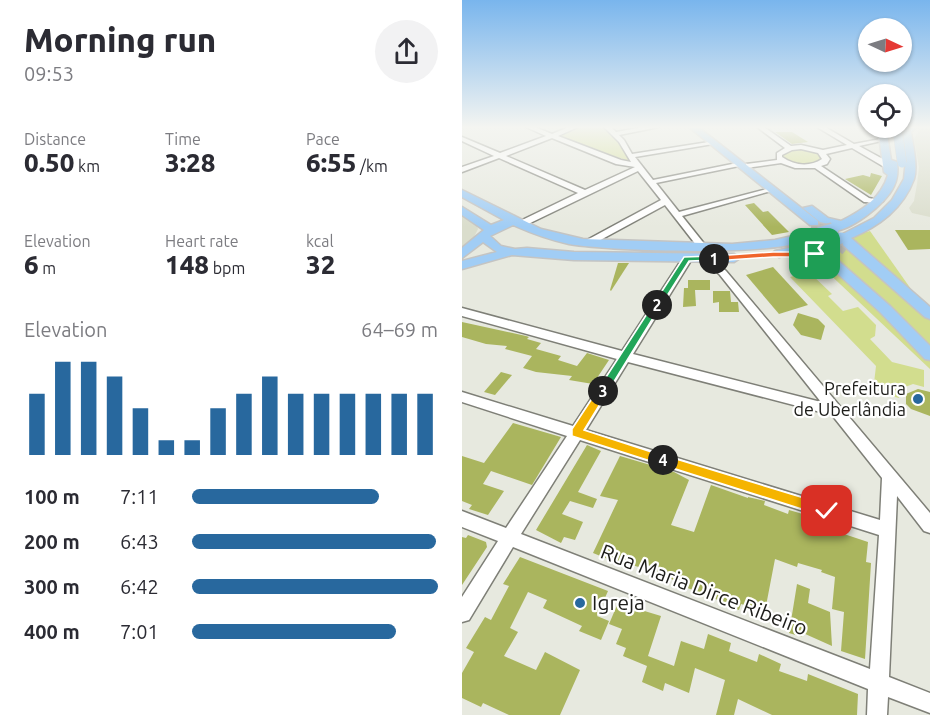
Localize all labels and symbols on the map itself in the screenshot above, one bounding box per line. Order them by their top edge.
north arrow [858,18,912,72]
pin [789,228,840,279]
pin: 1 [699,244,729,274]
pin: 2 [642,290,672,320]
pin: 3 [588,376,618,406]
place label: Prefeitura de Uberlândia [793,378,906,419]
marker: Prefeitura de Uberlândia [911,392,925,406]
pin: 4 [648,445,678,475]
pin [801,485,852,536]
street label: Rua Maria Dirce Ribeiro [597,538,811,640]
place label: Igreja [592,590,645,614]
marker: Igreja [573,596,587,610]

